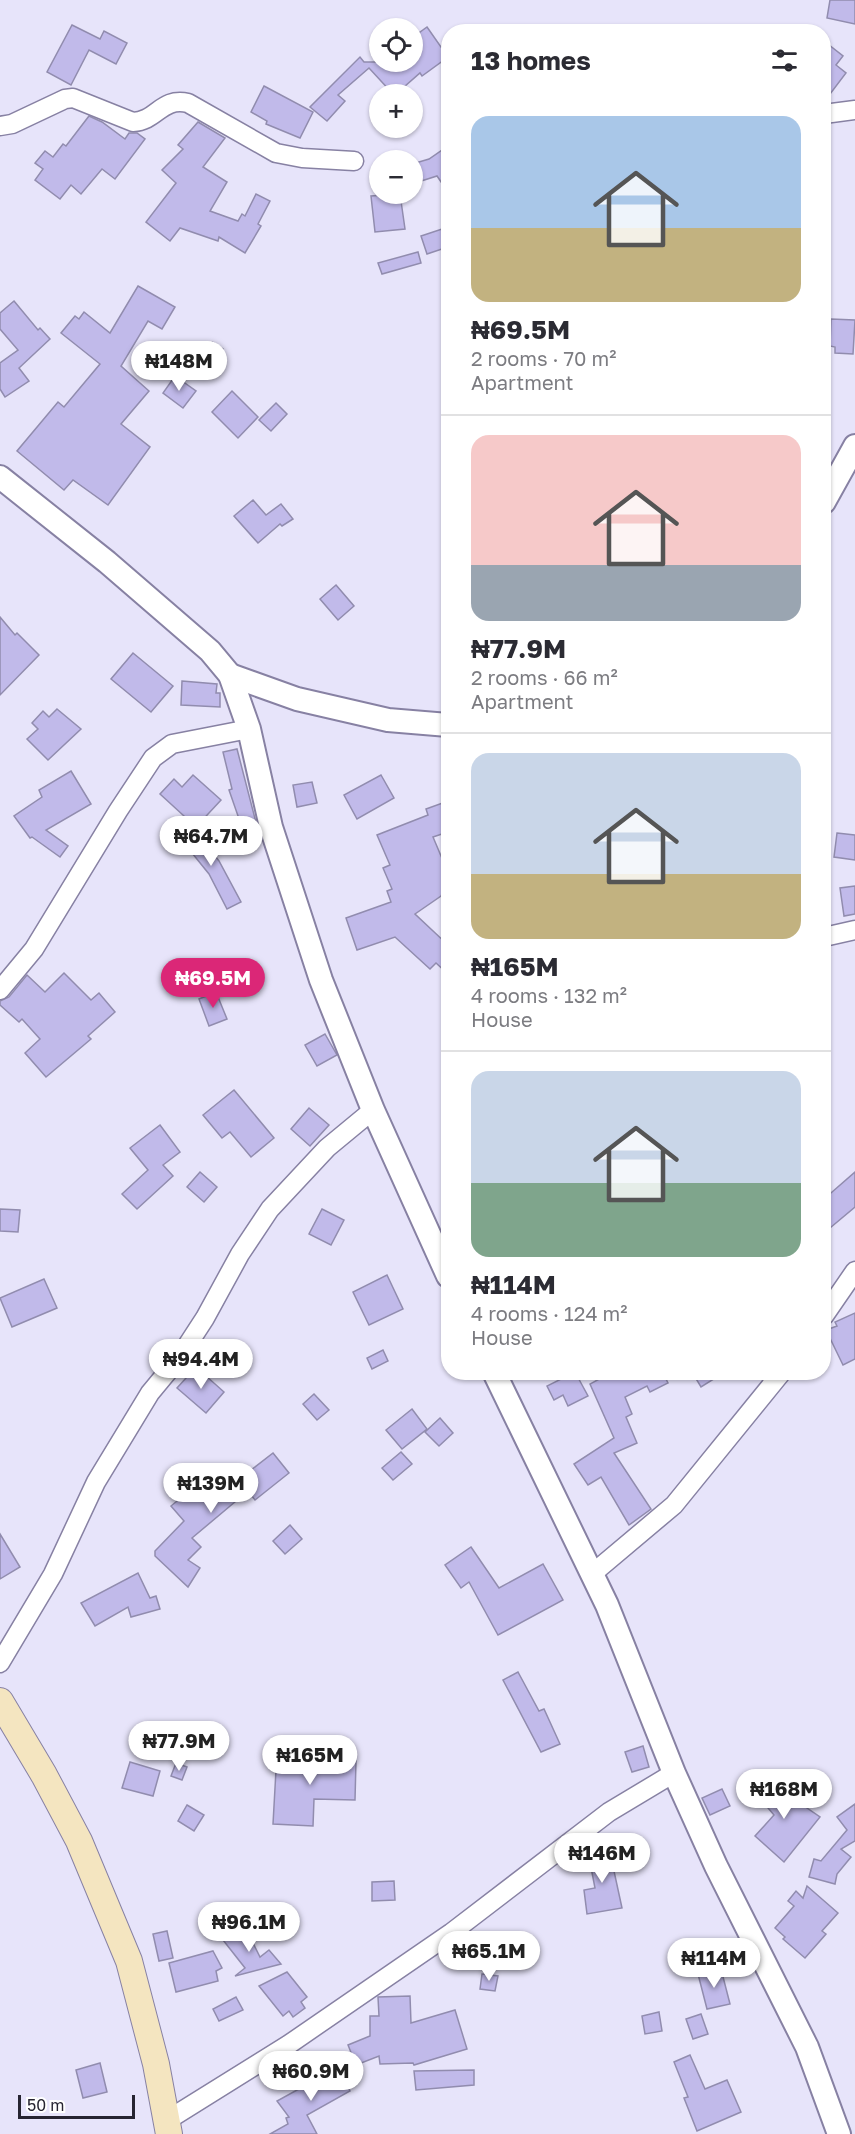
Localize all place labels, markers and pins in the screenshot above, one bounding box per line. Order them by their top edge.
pin: ₦148M [137,341,221,392]
pin: ₦64.7M [162,816,260,867]
pin: ₦69.5M [164,958,262,1009]
pin: ₦94.4M [152,1339,250,1390]
pin: ₦139M [169,1463,253,1514]
pin: ₦77.9M [130,1721,228,1772]
pin: ₦165M [268,1735,352,1786]
pin: ₦168M [742,1769,826,1820]
pin: ₦146M [560,1833,644,1884]
pin: ₦96.1M [200,1902,298,1953]
pin: ₦65.1M [440,1931,538,1982]
pin: ₦114M [672,1938,756,1989]
pin: ₦60.9M [262,2051,360,2102]

